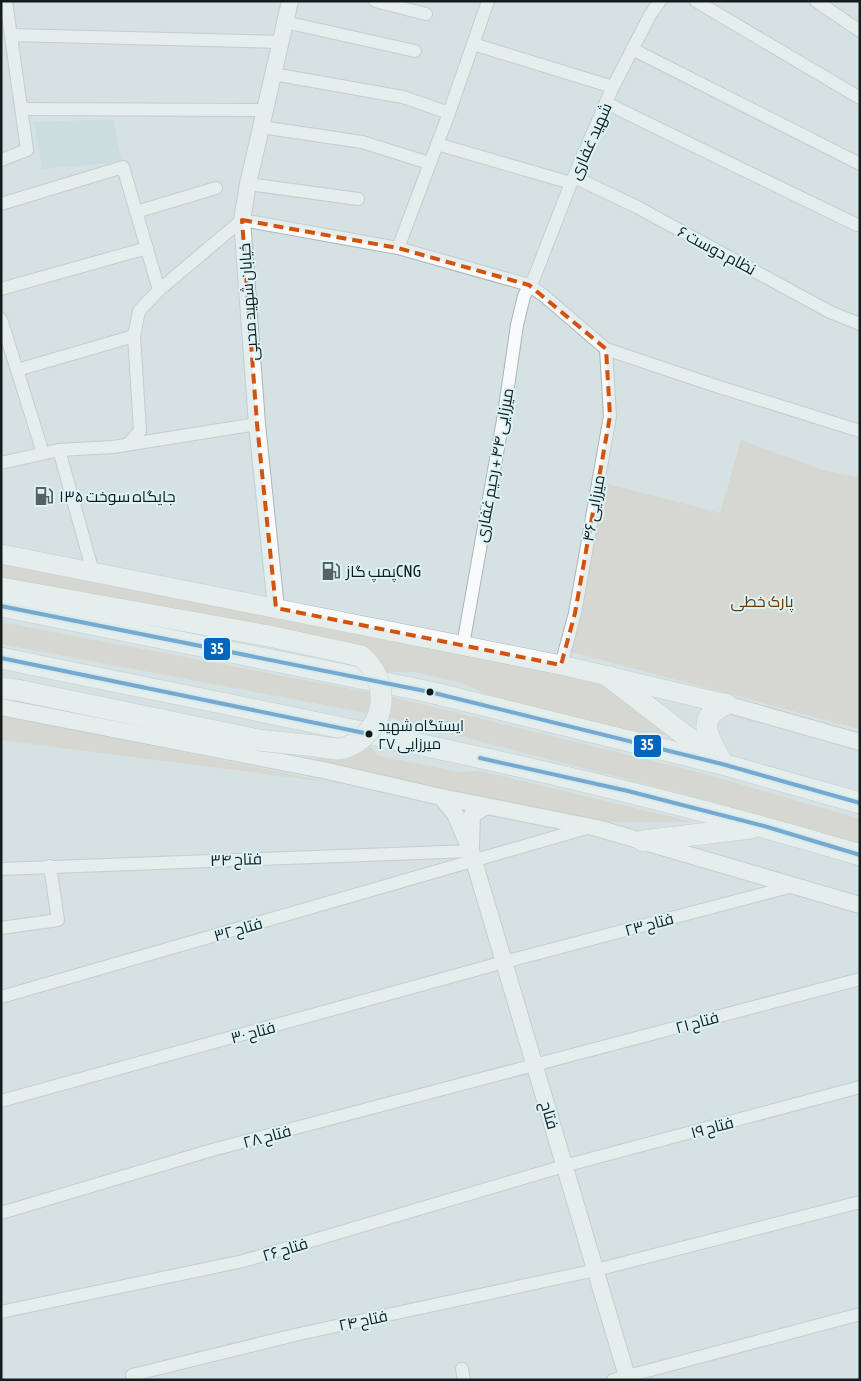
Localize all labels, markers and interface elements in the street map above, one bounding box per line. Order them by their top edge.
street label: شهید غفاری [565,100,617,183]
street label: نظام دوست ۶ [673,222,759,281]
street label: خیابان شهید محبی [235,242,263,362]
street label: میرزایی ۴۴ + رحیم غفاری [472,386,519,544]
street label: میرزایی ۴۶ [578,473,610,543]
fuel station icon: جایگاه سوخت ۱۳۵ [33,485,55,507]
place label: جایگاه سوخت ۱۳۵ [59,487,176,506]
fuel station icon: پمپ گازCNG [320,560,342,582]
place label: پمپ گازCNG [345,562,421,583]
park label: پارک خطی [731,592,794,613]
line badge: 35 [203,637,231,661]
text: 35 [210,641,224,657]
unlabelled marker [425,687,435,697]
place label: ایستگاه شهید میرزایی ۲۷ [378,717,464,754]
marker: ایستگاه شهید میرزایی ۲۷ [364,729,374,739]
line badge: 35 [633,734,662,758]
text: 35 [640,737,654,753]
street label: فتاح ۳۴ [210,849,262,872]
street label: فتاح ۲۳ [623,909,676,942]
street label: فتاح ۳۲ [212,913,265,947]
street label: فتاح ۲۱ [673,1008,721,1039]
street label: فتاح ۳۰ [229,1017,278,1049]
street label: فتاح [535,1099,563,1132]
street label: فتاح ۱۹ [688,1113,736,1144]
street label: فتاح ۲۸ [241,1121,294,1154]
street label: فتاح ۲۶ [260,1234,311,1267]
street label: فتاح ۲۴ [337,1306,390,1337]

